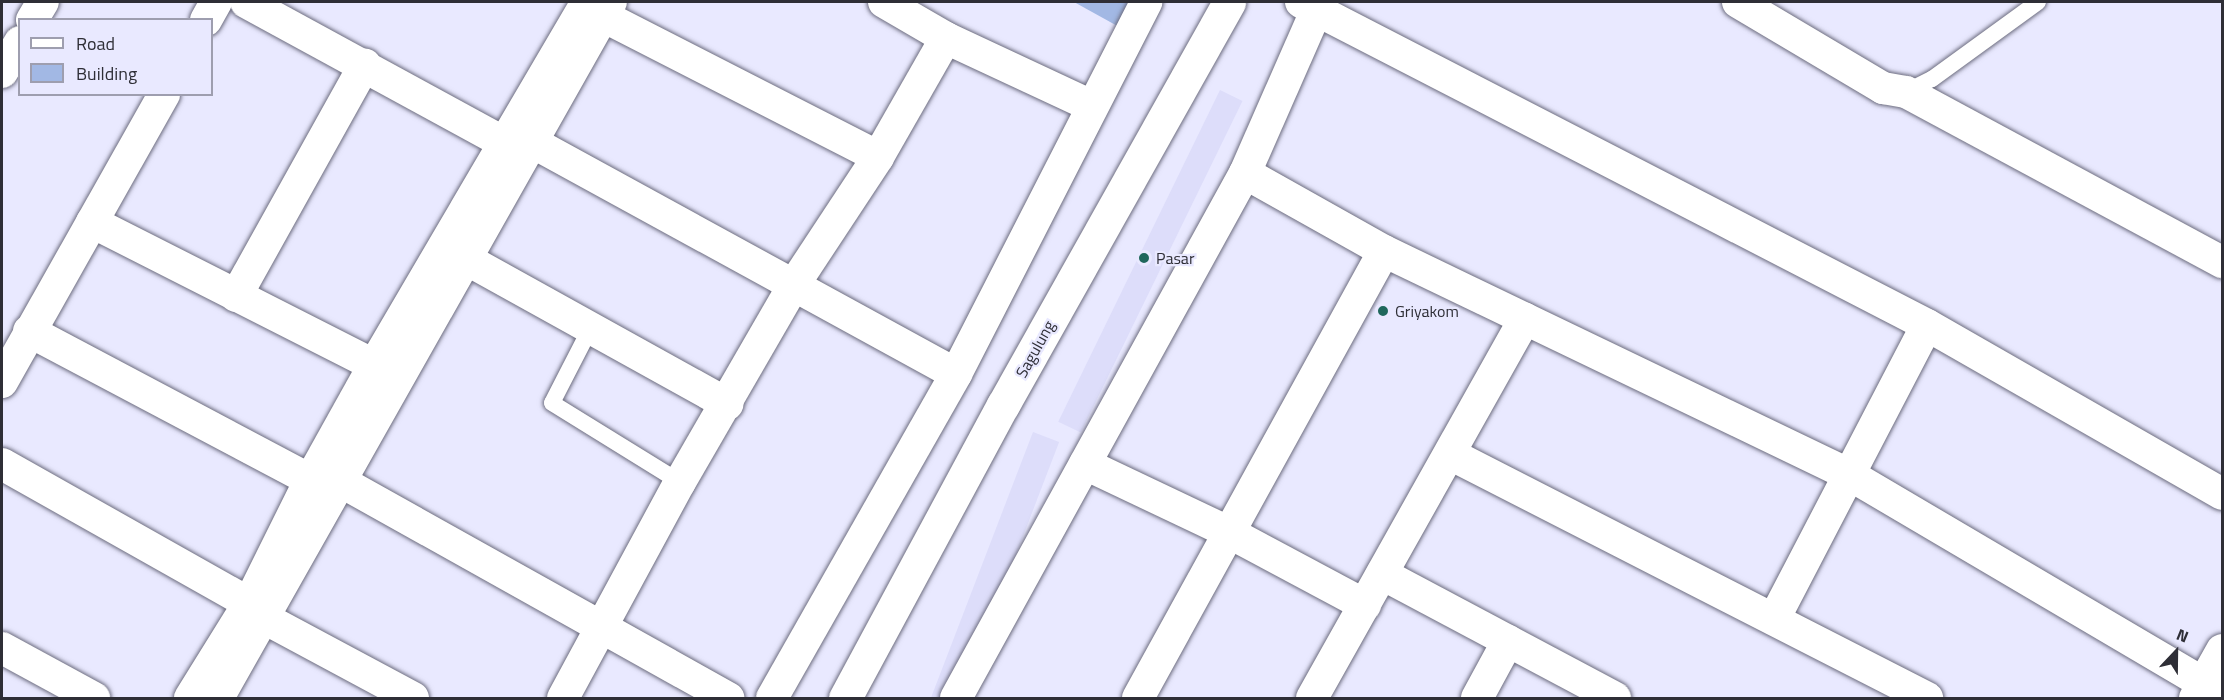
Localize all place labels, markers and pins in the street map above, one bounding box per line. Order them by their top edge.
place label: Pasar [1156,248,1194,268]
marker: Pasar [1137,251,1151,265]
place label: Griyakom [1395,301,1459,321]
marker: Griyakom [1376,304,1390,318]

